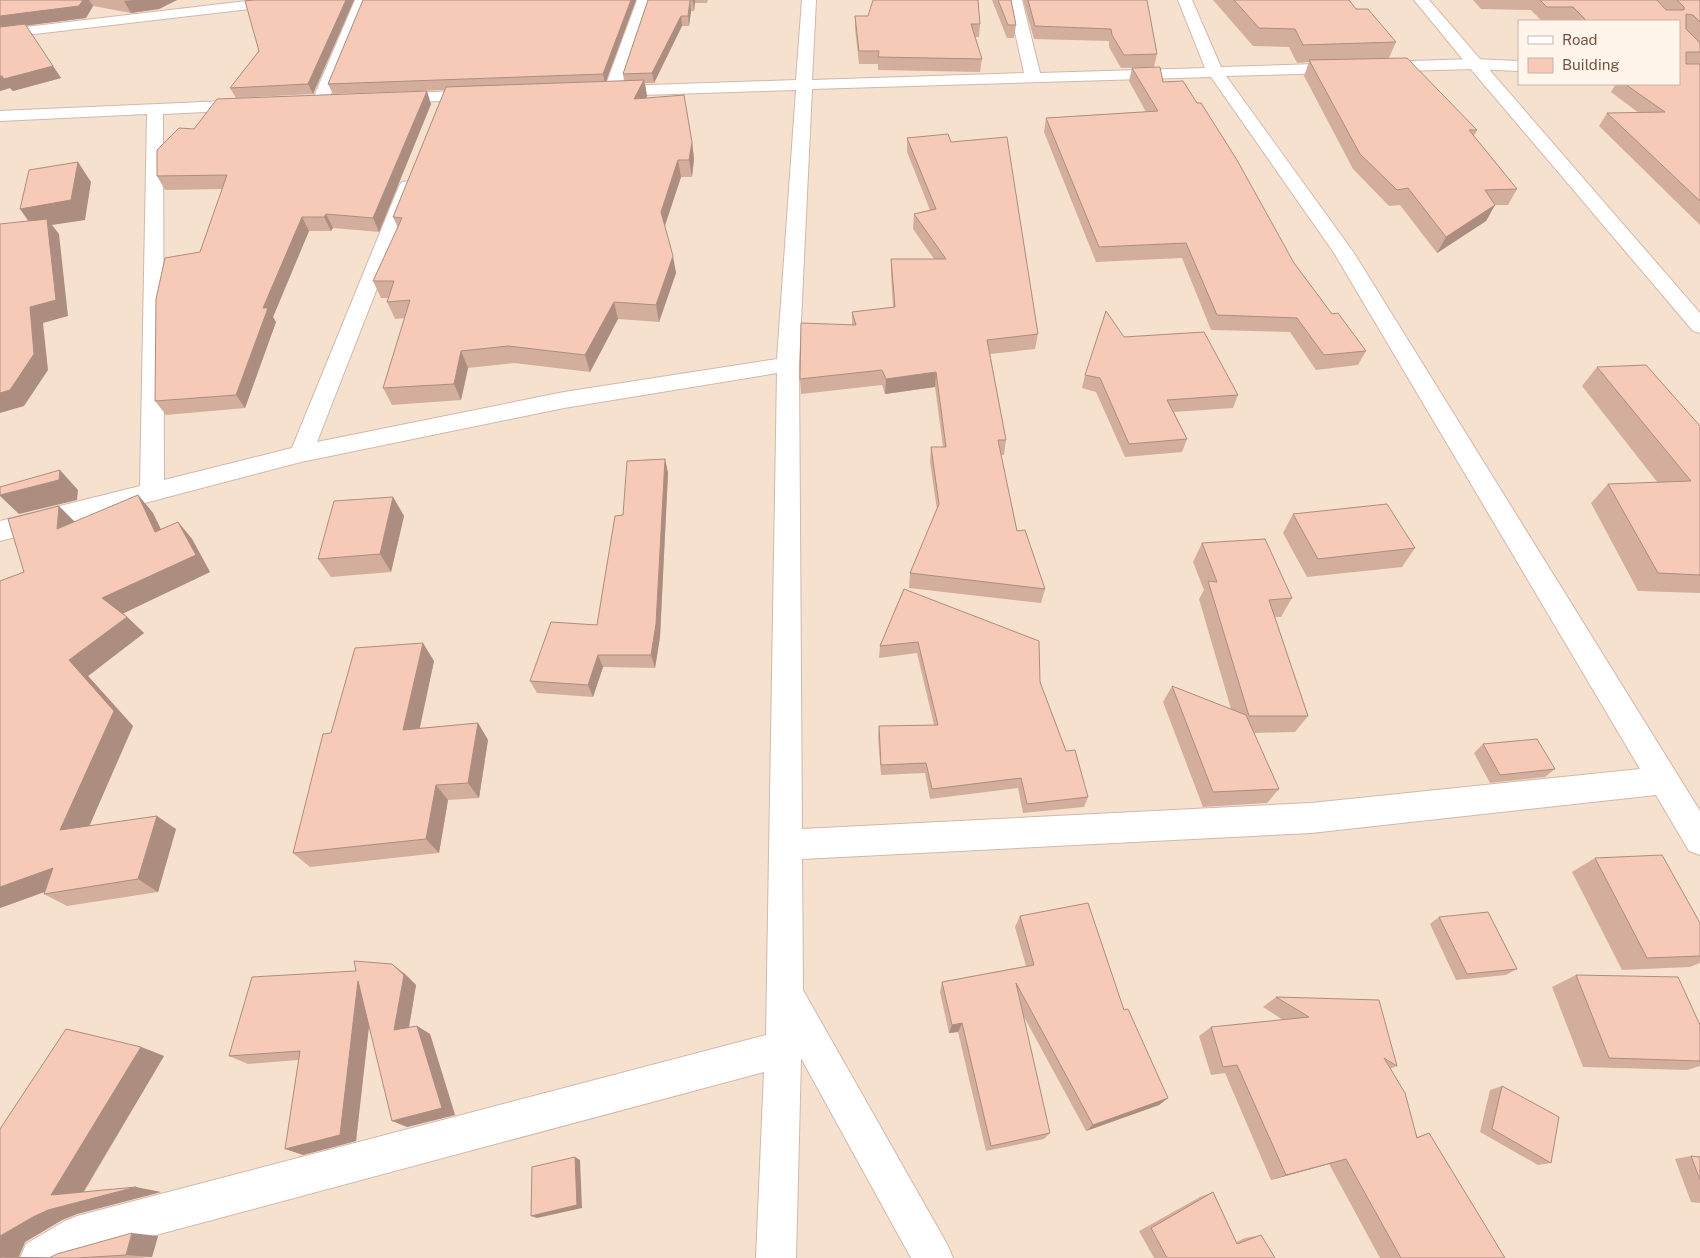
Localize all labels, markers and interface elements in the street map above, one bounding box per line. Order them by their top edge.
legend [1518,20,1680,85]
text: Road [1562,31,1598,48]
text: Building [1562,56,1620,73]

